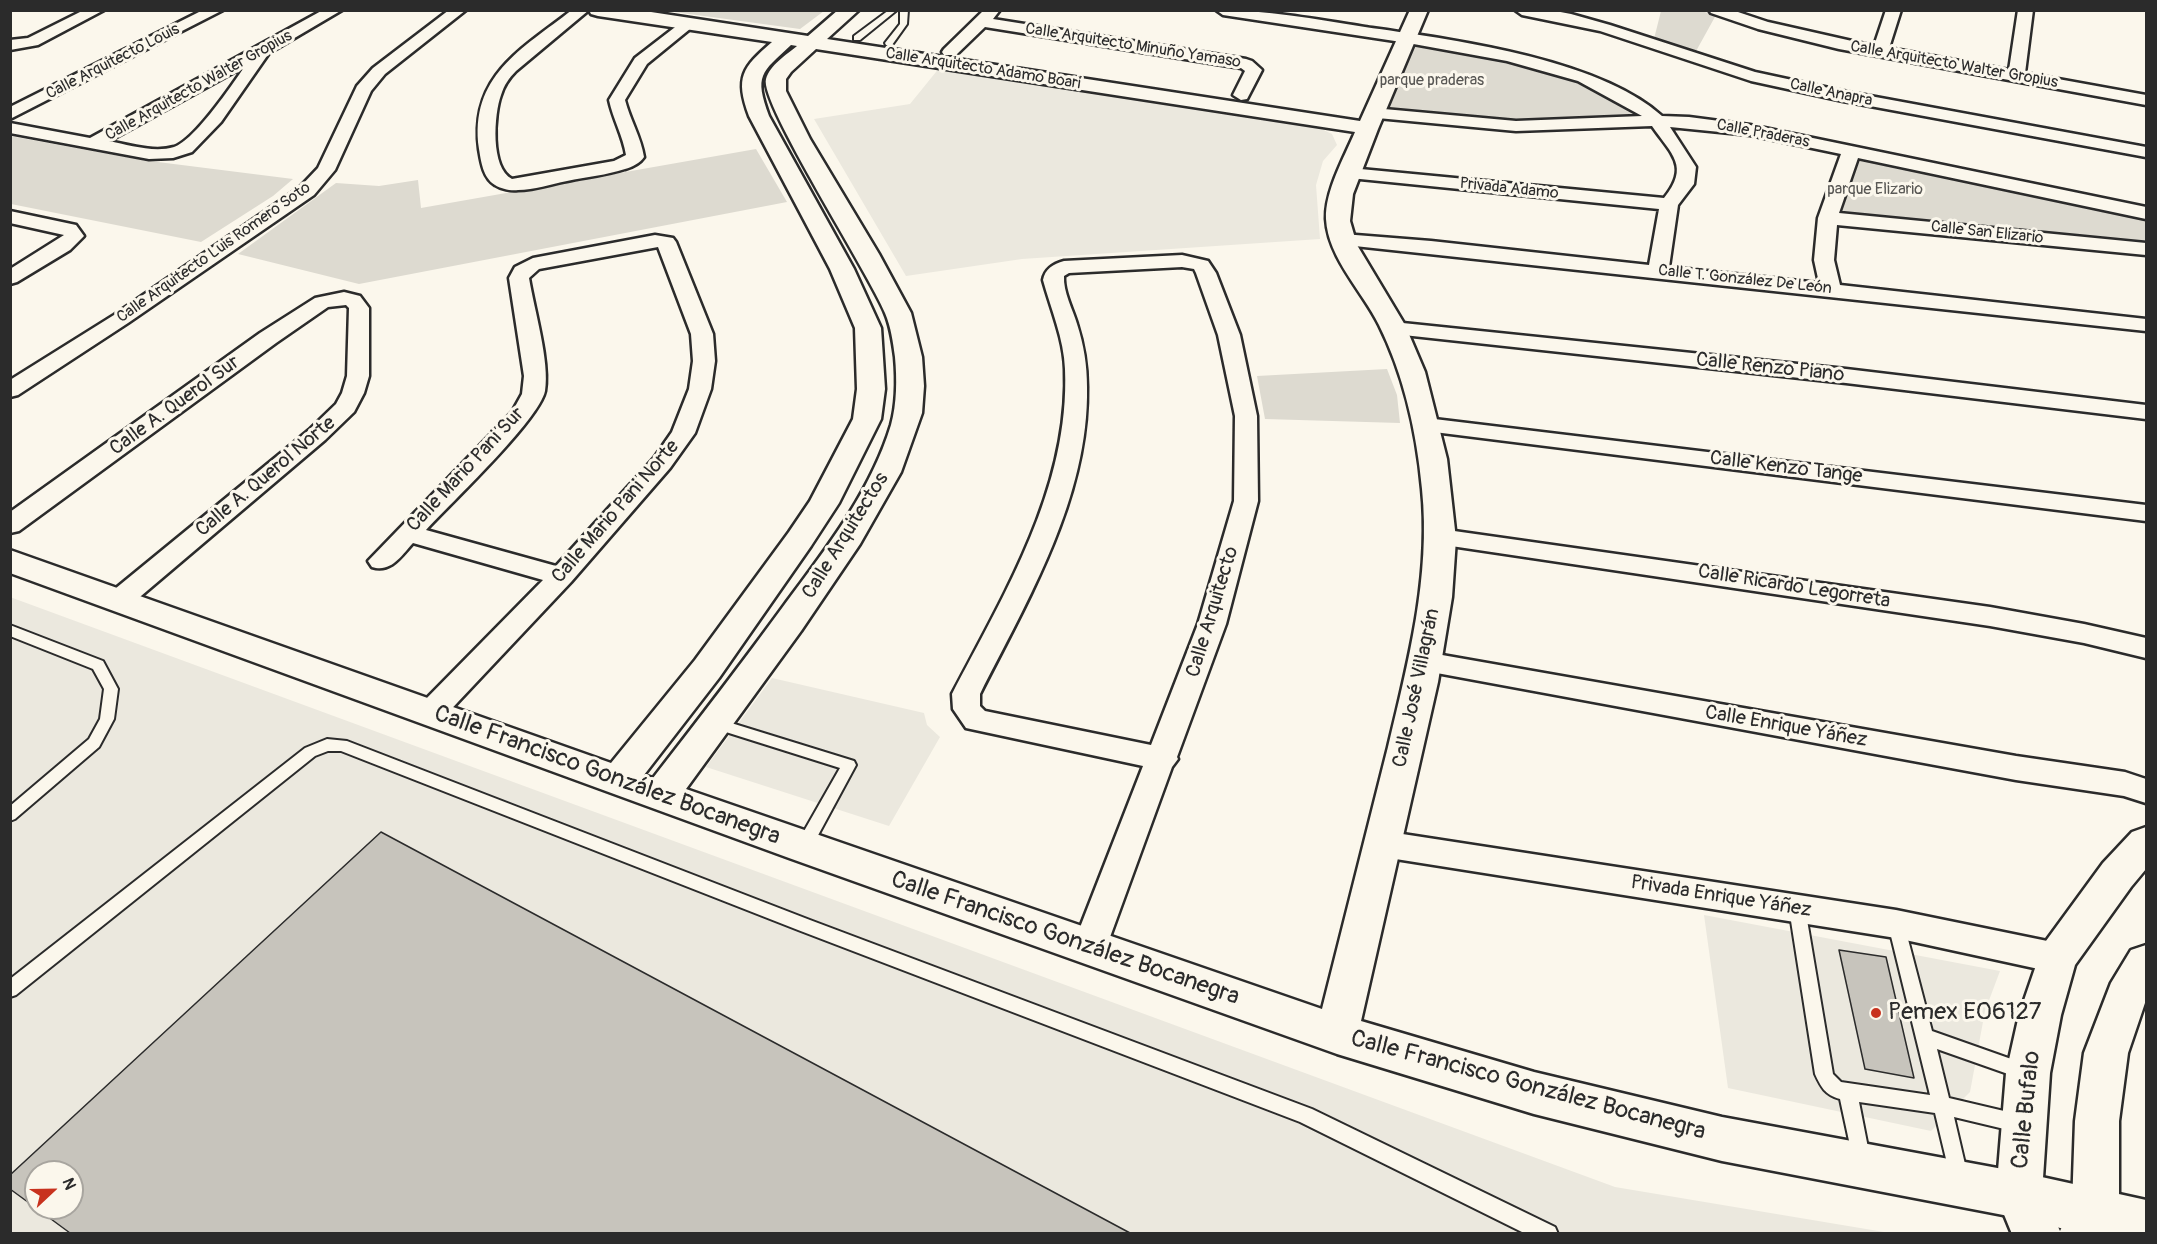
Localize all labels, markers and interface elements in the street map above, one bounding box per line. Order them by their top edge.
street label: Calle Arquitecto Minuño Yamaso [1024,19,1242,73]
street label: Calle Arquitecto Louis [43,20,183,104]
street label: Calle Arquitecto Walter Gropius [102,27,296,145]
street label: Calle Arquitecto Walter Gropius [1849,37,2059,93]
street label: Calle Arquitecto Adamo Boari [884,44,1082,94]
park label: parque praderas [1380,71,1484,91]
street label: Calle Anapra [1788,75,1874,111]
street label: Calle Praderas [1715,116,1811,152]
street label: Privada Adamo [1459,174,1559,204]
street label: Calle Arquitecto Luis Romero Soto [113,179,315,327]
park label: parque Elizario [1827,180,1923,200]
street label: Calle San Elizario [1930,218,2044,248]
street label: Calle T. González De León [1657,261,1833,299]
street label: Calle Renzo Piano [1695,348,1845,388]
street label: Calle A. Querol Sur [105,351,245,461]
street label: Calle Mario Pani Sur [402,403,530,537]
street label: Calle A. Querol Norte [191,412,341,542]
street label: Calle Mario Pani Norte [547,435,685,589]
street label: Calle Kenzo Tange [1708,447,1864,489]
street label: Calle Arquitectos [798,468,894,604]
street label: Calle Arquitecto [1182,544,1244,680]
street label: Calle Ricardo Legorreta [1696,560,1892,614]
street label: Calle José Villagrán [1388,606,1446,770]
street label: Calle Francisco González Bocanegra [430,700,784,852]
street label: Calle Enrique Yáñez [1703,701,1869,753]
street label: Calle Francisco González Bocanegra [887,866,1243,1012]
street label: Privada Enrique Yáñez [1629,871,1813,923]
place label: Pemex E06127 [1888,999,2042,1027]
marker: Pemex E06127 [1869,1006,1883,1020]
street label: Calle Francisco González Bocanegra [1347,1025,1709,1147]
street label: Calle Bufalo [2006,1050,2048,1170]
north arrow [24,1160,84,1220]
text: N [58,1175,80,1193]

